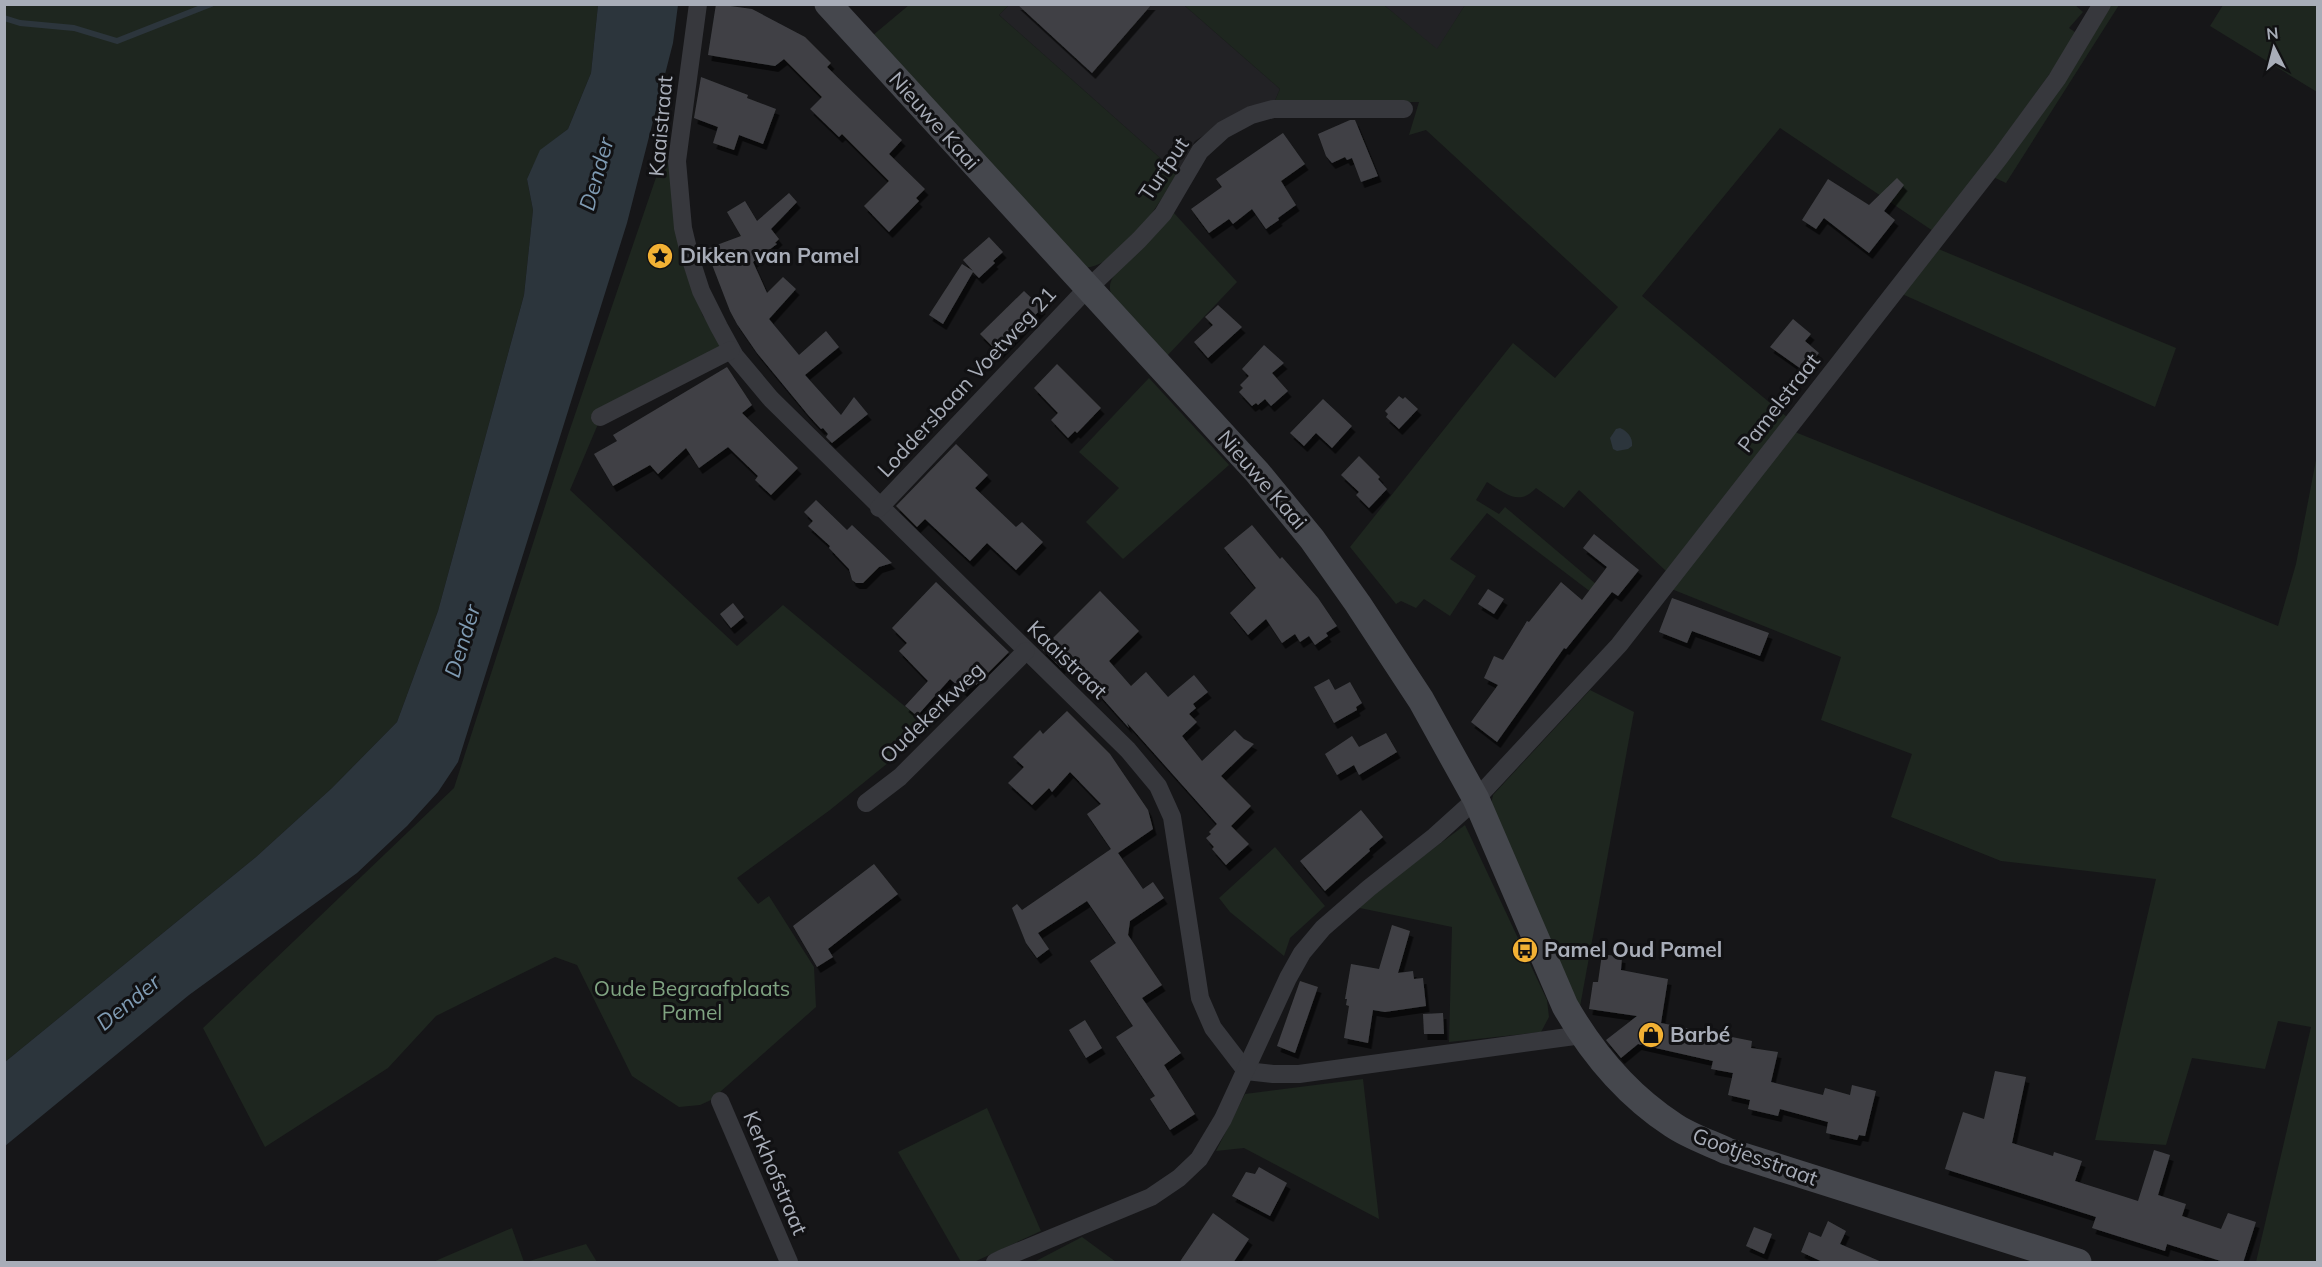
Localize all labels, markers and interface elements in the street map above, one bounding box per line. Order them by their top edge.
north arrow [2244,18,2304,78]
text: N [2265,23,2279,44]
street label: Nieuwe Kaai [884,66,985,175]
street label: Kaaistraat [643,74,677,177]
street label: Turfput [1133,132,1194,205]
water label: Dender [572,133,620,214]
place icon: Dikken van Pamel [645,241,675,271]
place label: Dikken van Pamel [680,242,859,268]
street label: Loddersbaan Voetweg 21 [871,281,1061,482]
street label: Pamelstraat [1732,348,1825,457]
street label: Nieuwe Kaai [1213,424,1313,534]
water label: Dender [438,600,487,681]
street label: Kaaistraat [1022,615,1113,704]
street label: Oudekerkweg [874,656,989,768]
bus stop icon: Pamel Oud Pamel [1510,935,1540,965]
place label: Pamel Oud Pamel [1544,936,1722,962]
water label: Dender [90,967,167,1036]
park label: Oude Begraafplaats Pamel [594,975,790,1025]
shop icon: Barbé [1636,1020,1666,1050]
place label: Barbé [1670,1021,1730,1047]
street label: Kerkhofstraat [738,1107,814,1238]
street label: Gootjesstraat [1689,1121,1821,1191]

